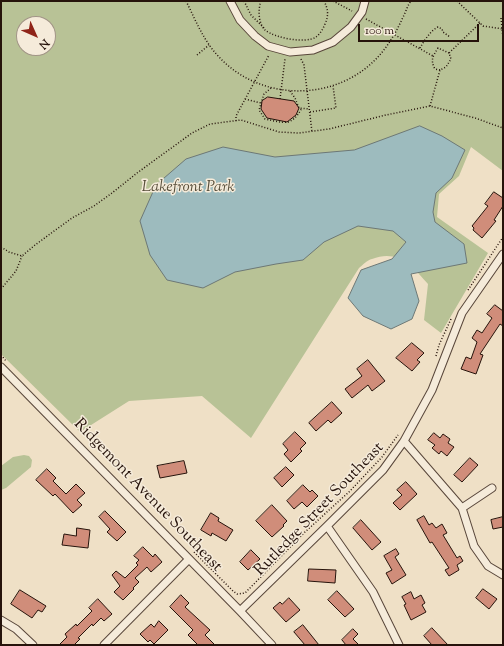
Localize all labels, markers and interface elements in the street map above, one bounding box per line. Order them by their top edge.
north arrow [16,16,56,56]
scale bar [360,16,481,42]
text: 100 m [365,22,394,40]
text: N [35,35,53,53]
park label: Lakefront Park [142,178,234,198]
street label: Ridgemont Avenue Southeast [69,415,225,577]
street label: Rutledge Street Southeast [251,439,389,581]

